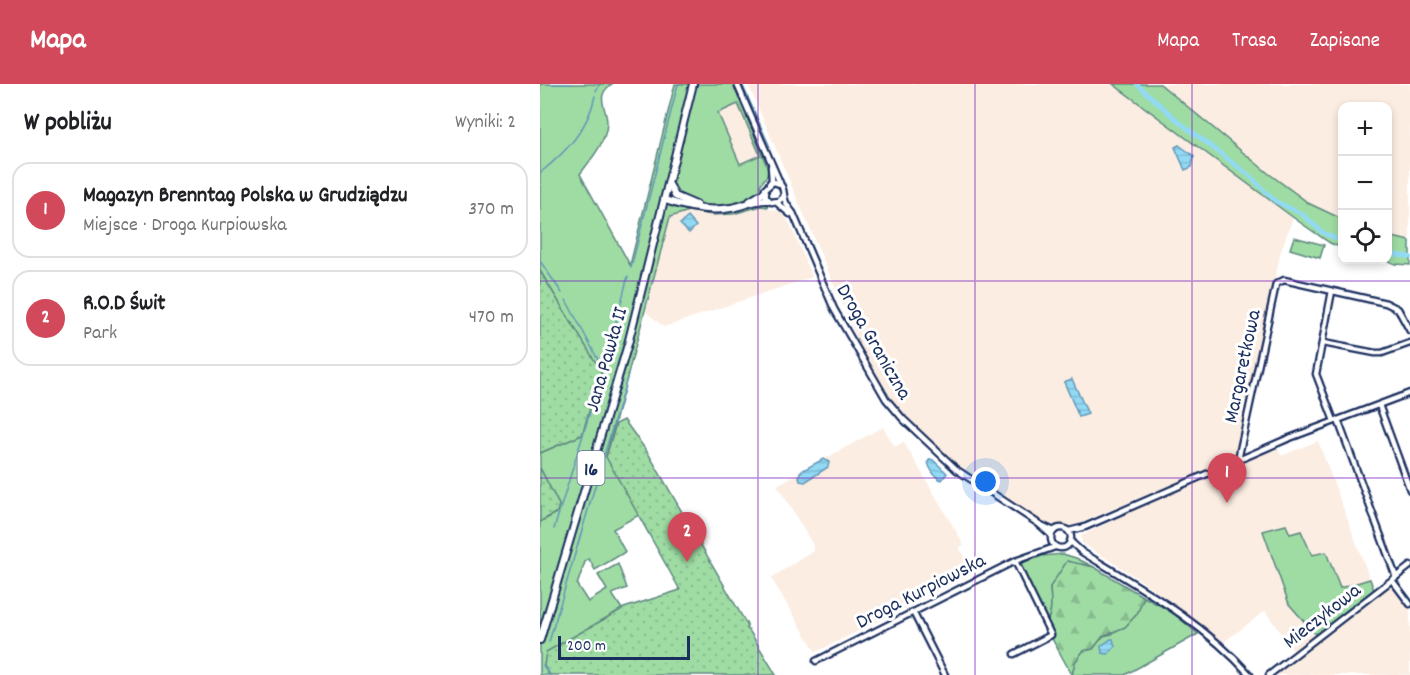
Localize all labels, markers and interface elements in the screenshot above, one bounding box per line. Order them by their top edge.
text: Mapa [30,22,86,62]
text: Mapa [1157,27,1199,57]
text: Trasa [1232,27,1277,57]
text: Zapisane [1310,27,1380,57]
map controls [1338,102,1392,264]
button: + [1338,102,1392,156]
text: W pobliżu [24,105,112,142]
text: Wyniki: 2 [455,109,516,137]
button: − [1338,156,1392,210]
text: Magazyn Brenntag Polska w Grudziądzu [83,181,408,212]
text: 1 [43,196,48,224]
text: 370 m [468,196,514,224]
button: locate [1338,210,1392,264]
text: Miejsce · Droga Kurpiowska [83,212,287,240]
street label: Droga Graniczna [827,279,918,407]
text: R.O.D Świt [83,289,165,320]
street label: Jana Pawła II [579,303,637,416]
text: 2 [41,304,50,332]
text: 470 m [469,304,514,332]
street label: Margaretkowa [1217,306,1271,426]
text: Park [83,320,117,348]
road number: 16 [578,451,604,485]
pin: 1 [1208,454,1246,503]
your location [971,467,1000,496]
pin: 2 [668,512,706,562]
street label: Droga Kurpiowska [851,547,992,638]
street label: Mieczykowa [1277,577,1369,657]
scale bar [558,633,690,660]
text: 200 m [567,635,606,658]

